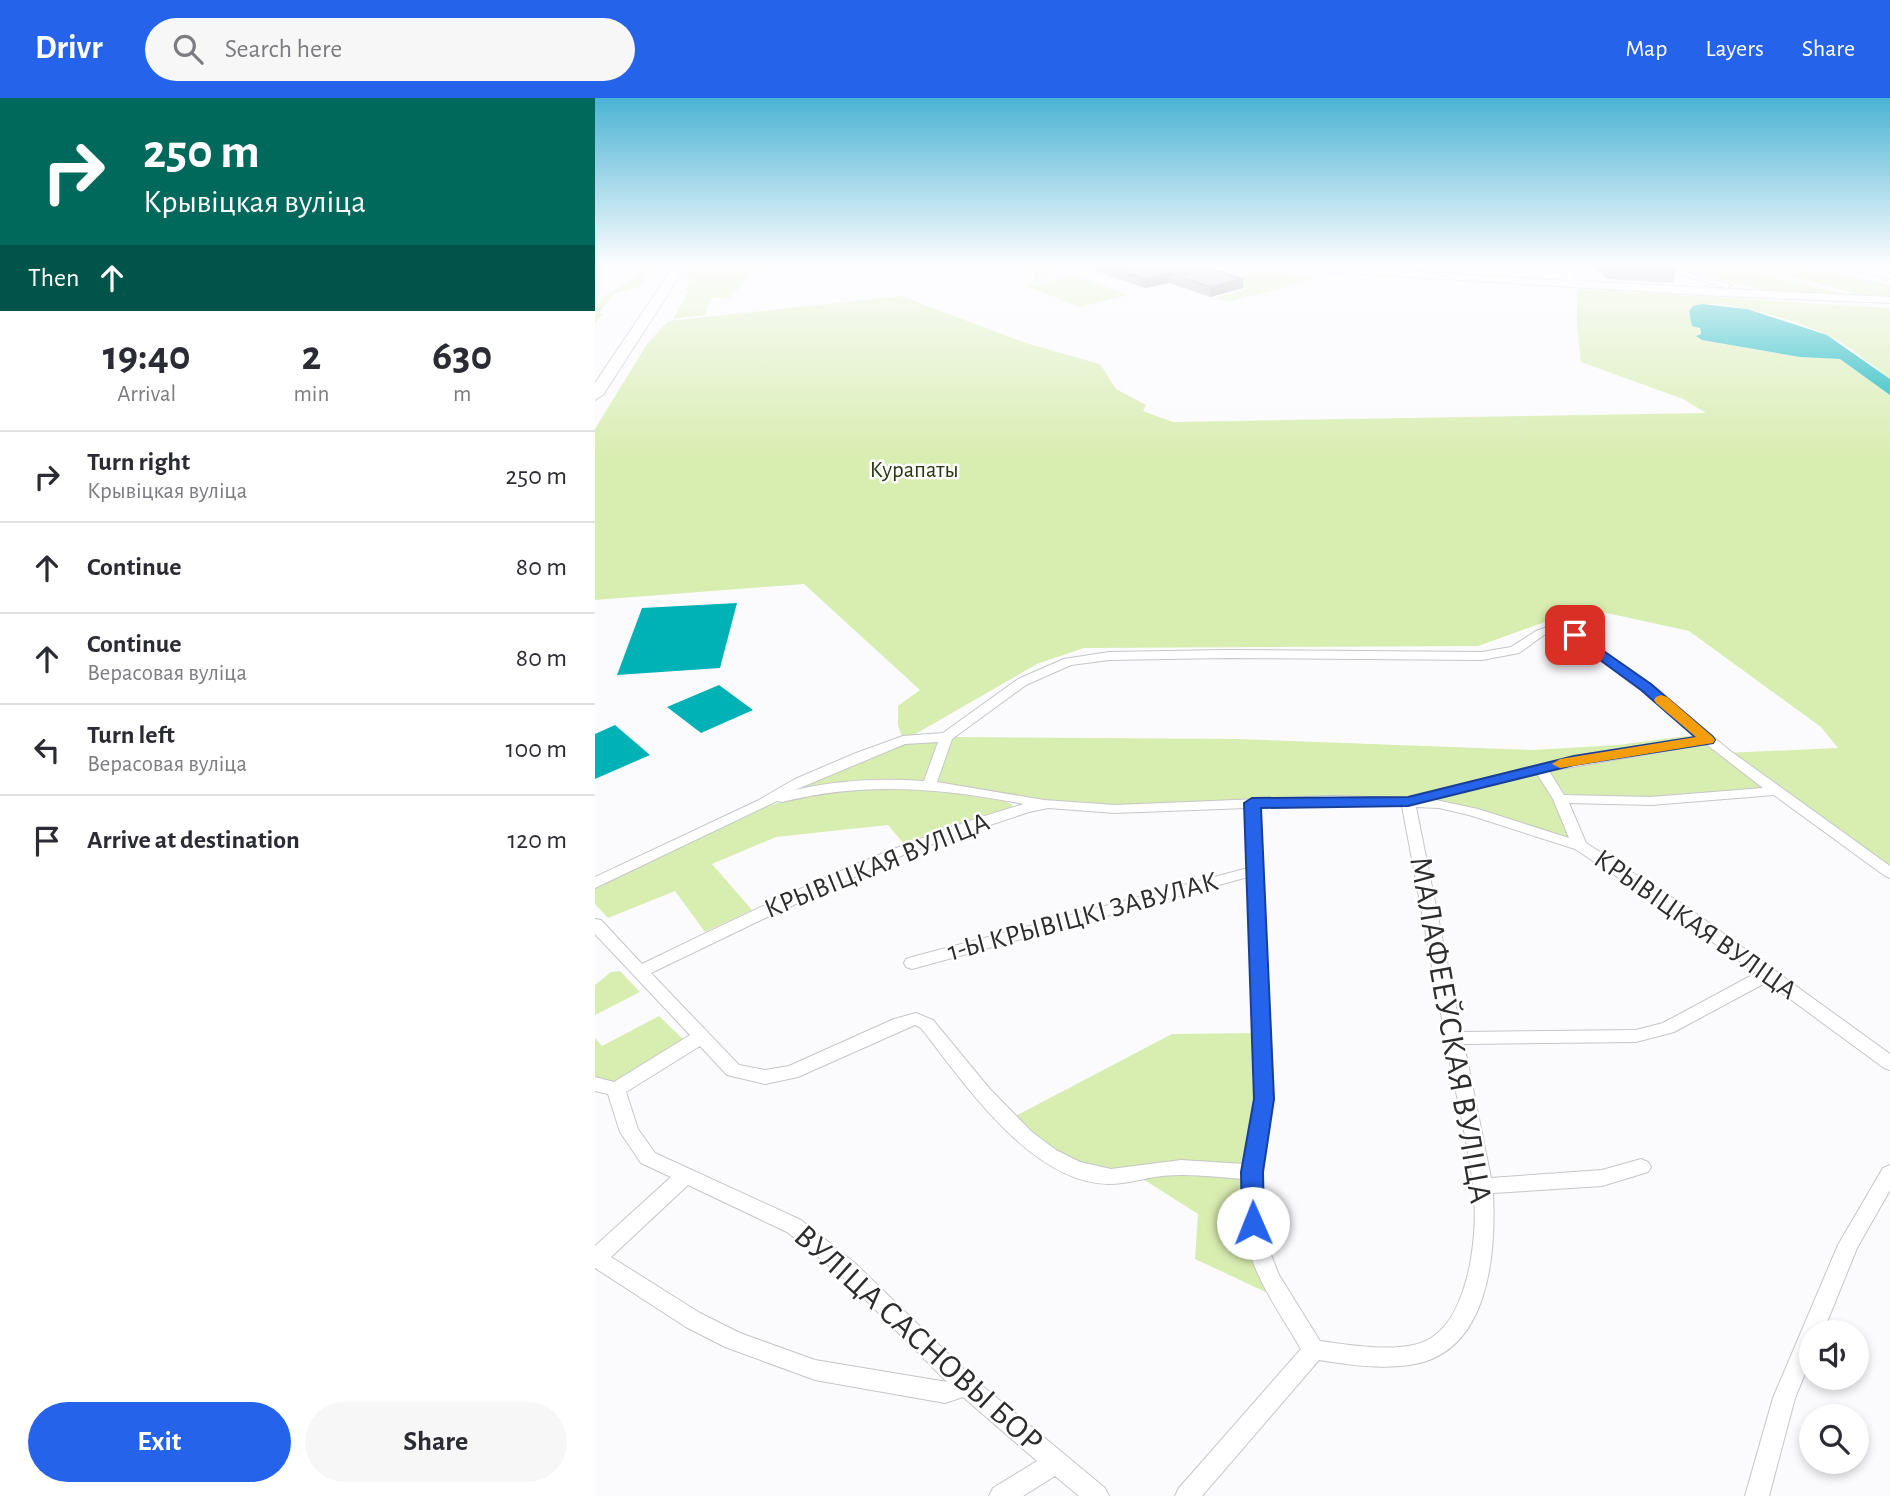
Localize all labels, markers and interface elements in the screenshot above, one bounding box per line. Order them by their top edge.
search box [145,18,635,81]
icon: search [169,30,207,68]
text: Drivr [35,32,103,65]
text: Search here [225,36,342,62]
text: Map [1625,37,1667,61]
text: Layers [1705,37,1764,61]
text: Share [1802,37,1855,61]
icon: right [28,126,119,217]
text: 250 m [143,128,260,177]
text: Крывіцкая вуліца [143,186,366,218]
icon: ahead [93,259,131,297]
text: Then [28,265,79,291]
text: 19:40 [103,335,191,377]
text: 2 [301,335,321,377]
text: 630 [432,335,492,377]
text: Arrival [117,383,176,406]
text: min [293,383,329,406]
text: m [453,383,471,406]
text: Turn right [87,449,190,475]
icon: right [28,458,66,496]
park label: Курапаты [869,459,959,482]
text: 250 m [505,463,567,489]
text: Крывіцкая вуліца [87,480,247,503]
icon: ahead [28,549,66,587]
text: Continue [87,554,182,580]
text: 80 m [516,554,567,580]
pin [1545,605,1605,665]
icon: arrive [1556,616,1594,654]
text: Continue [87,631,182,657]
icon: ahead [28,640,66,678]
text: 80 m [516,645,567,671]
text: Верасовая вуліца [87,662,247,685]
text: Turn left [87,722,175,748]
icon: left [28,731,66,769]
text: 100 m [506,736,567,762]
text: Верасовая вуліца [87,753,247,776]
street label: КРЫВІЦКАЯ ВУЛІЦА [760,808,994,924]
icon: arrive [28,822,66,860]
text: Arrive at destination [87,827,300,853]
text: 120 m [507,827,567,853]
street label: КРЫВІЦКАЯ ВУЛІЦА [1589,845,1801,1005]
street label: МАЛАФЕЕЎСКАЯ ВУЛІЦА [1403,854,1499,1206]
street label: 1-Ы КРЫВІЦКІ ЗАВУЛАК [945,867,1221,967]
position arrow [1216,1186,1290,1260]
street label: ВУЛІЦА САСНОВЫ БОР [787,1219,1049,1459]
map controls [1799,1320,1869,1474]
button: sound [1799,1320,1869,1390]
button: Exit [28,1402,291,1482]
button: Share [305,1402,567,1482]
button: search [1799,1404,1869,1474]

